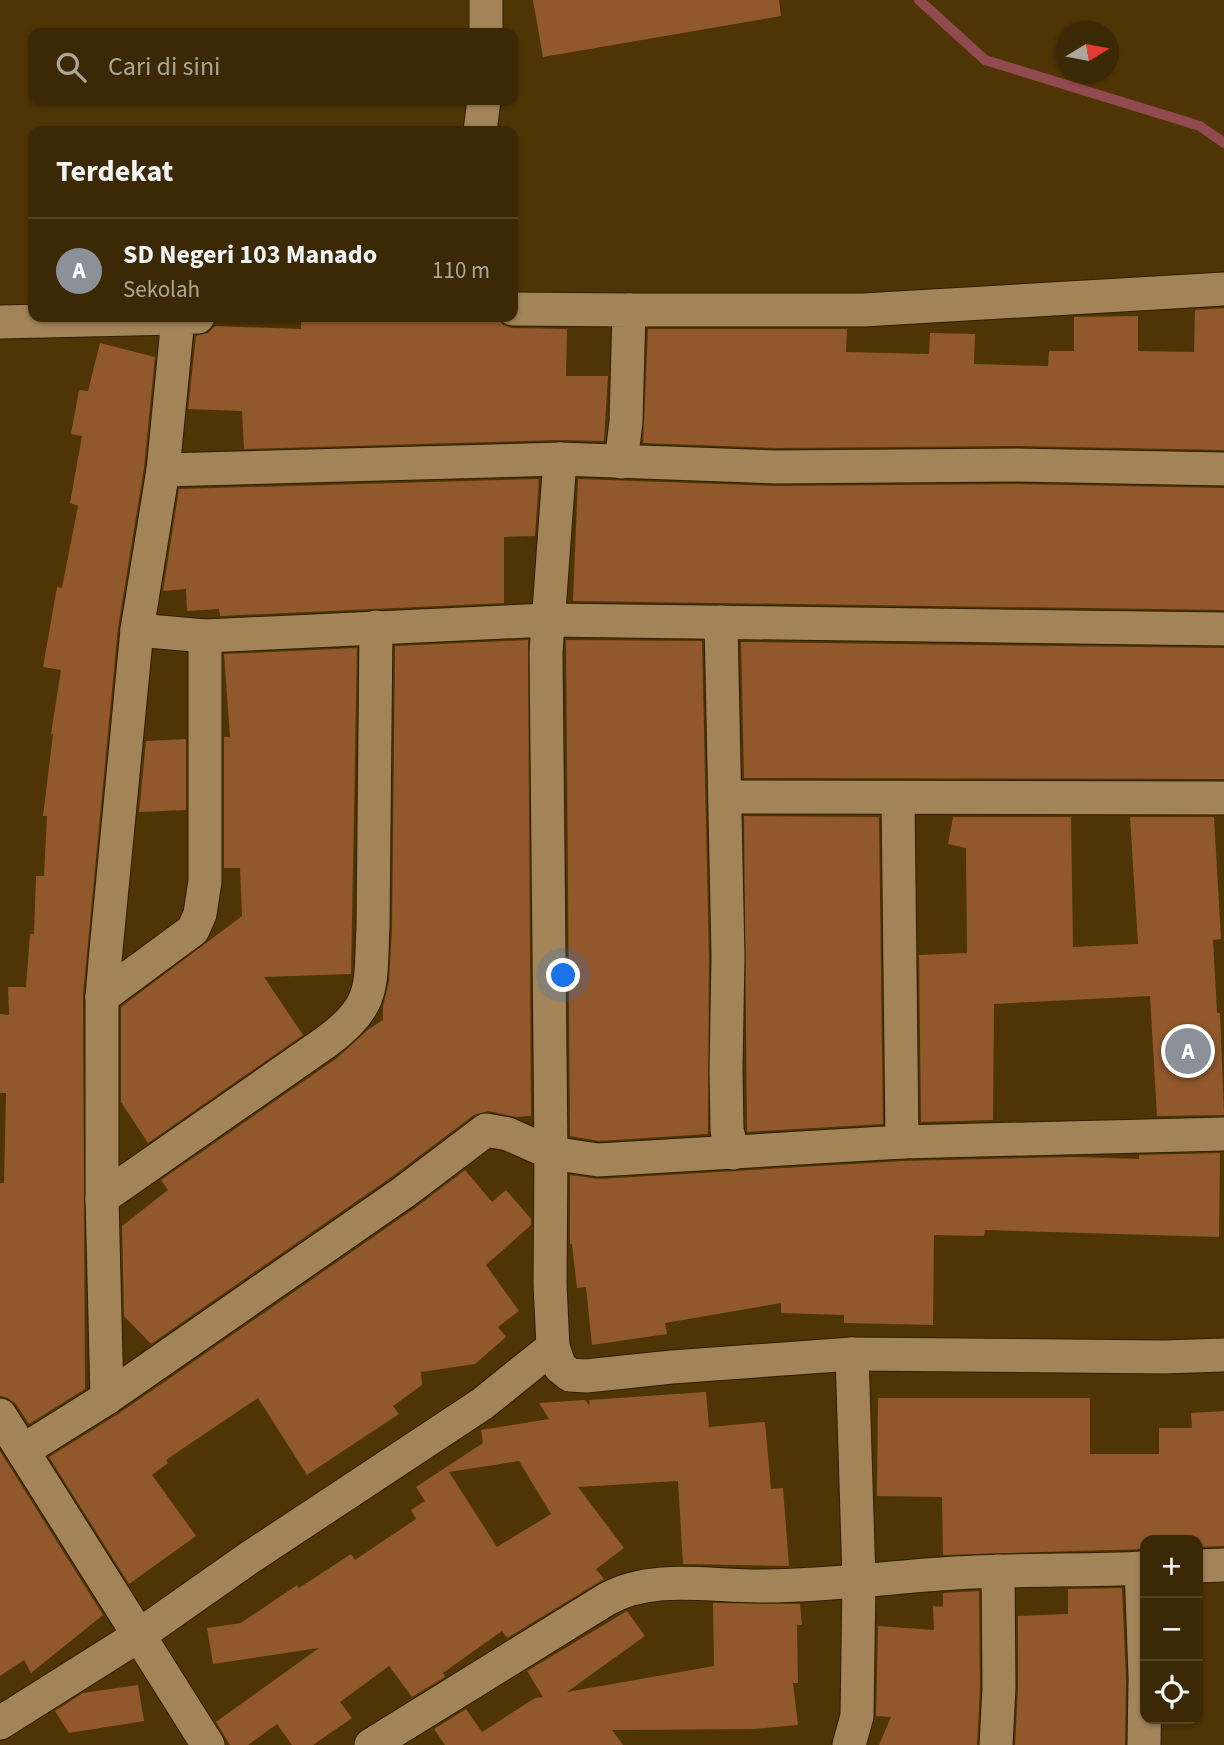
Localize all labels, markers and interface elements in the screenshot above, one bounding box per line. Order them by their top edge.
north arrow [1056,21,1119,84]
search box [28,28,518,105]
icon: search [52,48,90,86]
text: Cari di sini [108,48,221,85]
text: Terdekat [56,150,173,193]
text: SD Negeri 103 Manado [123,236,377,273]
text: A [72,254,86,287]
text: 110 m [432,254,490,287]
text: Sekolah [123,273,200,306]
your location [546,958,580,992]
pin: A [1165,1025,1211,1077]
map controls [1140,1535,1203,1724]
button: + [1140,1535,1203,1598]
button: − [1140,1598,1203,1661]
button: locate [1140,1661,1203,1724]

